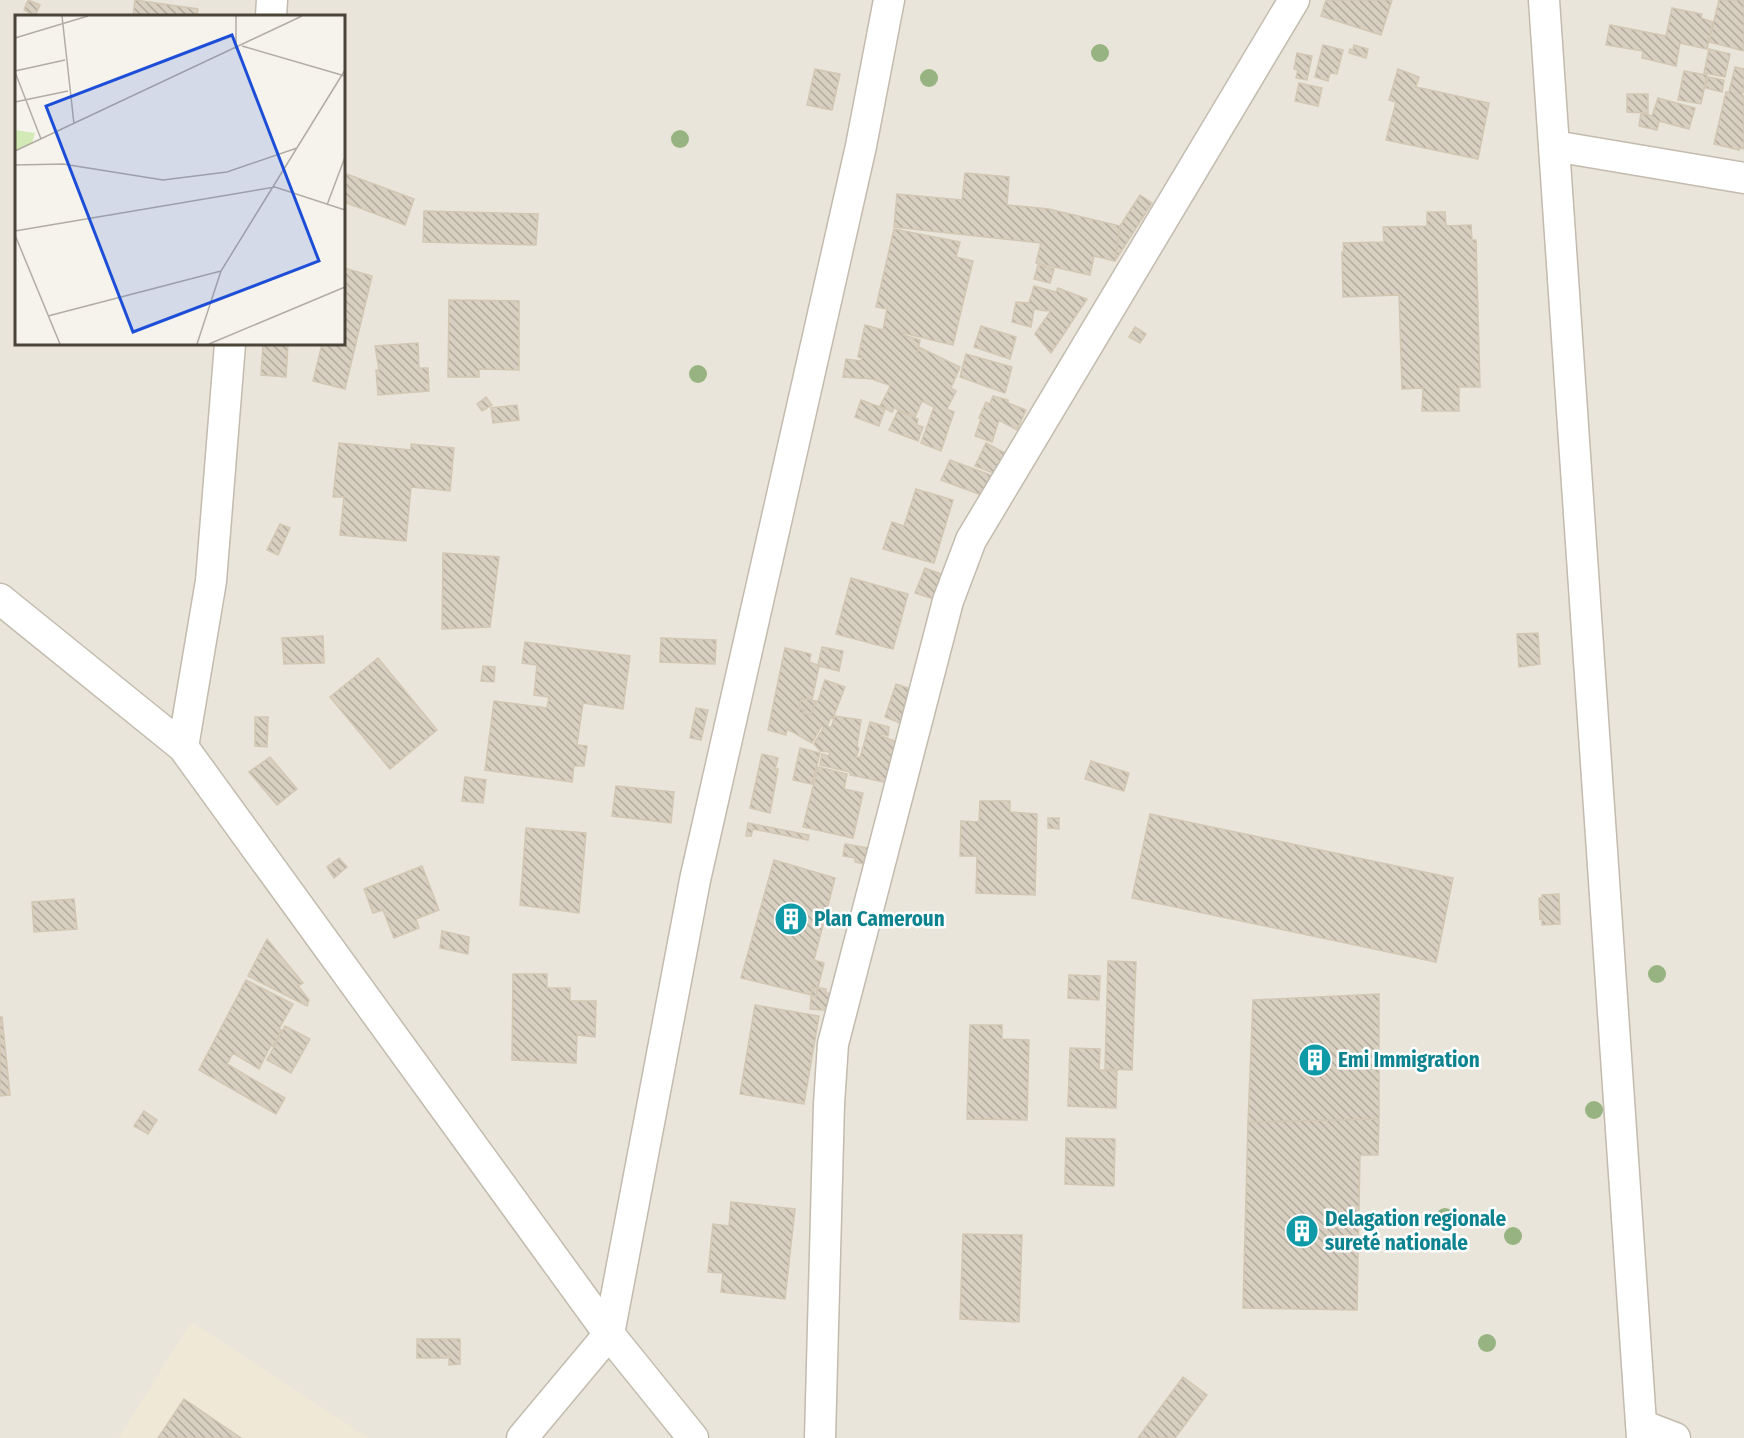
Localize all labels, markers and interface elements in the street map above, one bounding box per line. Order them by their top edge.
inset map [15,15,345,345]
building icon: Plan Cameroun [773,901,809,937]
place label: Plan Cameroun [814,906,945,932]
building icon: Emi Immigration [1297,1042,1333,1078]
place label: Emi Immigration [1338,1047,1480,1073]
place label: Delagation regionale sureté nationale [1325,1206,1506,1256]
building icon: Delagation regionale sureté nationale [1284,1213,1320,1249]

